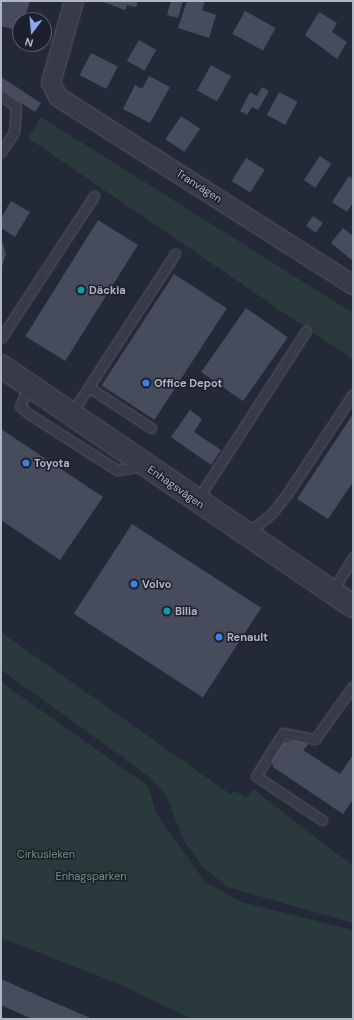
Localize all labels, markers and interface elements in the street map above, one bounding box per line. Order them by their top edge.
north arrow [12,12,52,52]
text: N [23,35,35,50]
street label: Tranvägen [174,166,224,206]
place label: Däckia [89,283,126,297]
marker: Däckia [76,285,86,295]
place label: Office Depot [154,376,222,390]
marker: Office Depot [141,378,151,388]
place label: Toyota [34,456,70,470]
marker: Toyota [21,458,31,468]
street label: Enhagsvägen [145,463,207,511]
place label: Volvo [142,577,171,591]
marker: Volvo [129,579,139,589]
place label: Bilia [175,604,197,618]
marker: Bilia [162,606,172,616]
place label: Renault [227,630,268,644]
marker: Renault [214,632,224,642]
park label: Cirkusleken [17,847,75,861]
park label: Enhagsparken [55,869,127,883]

